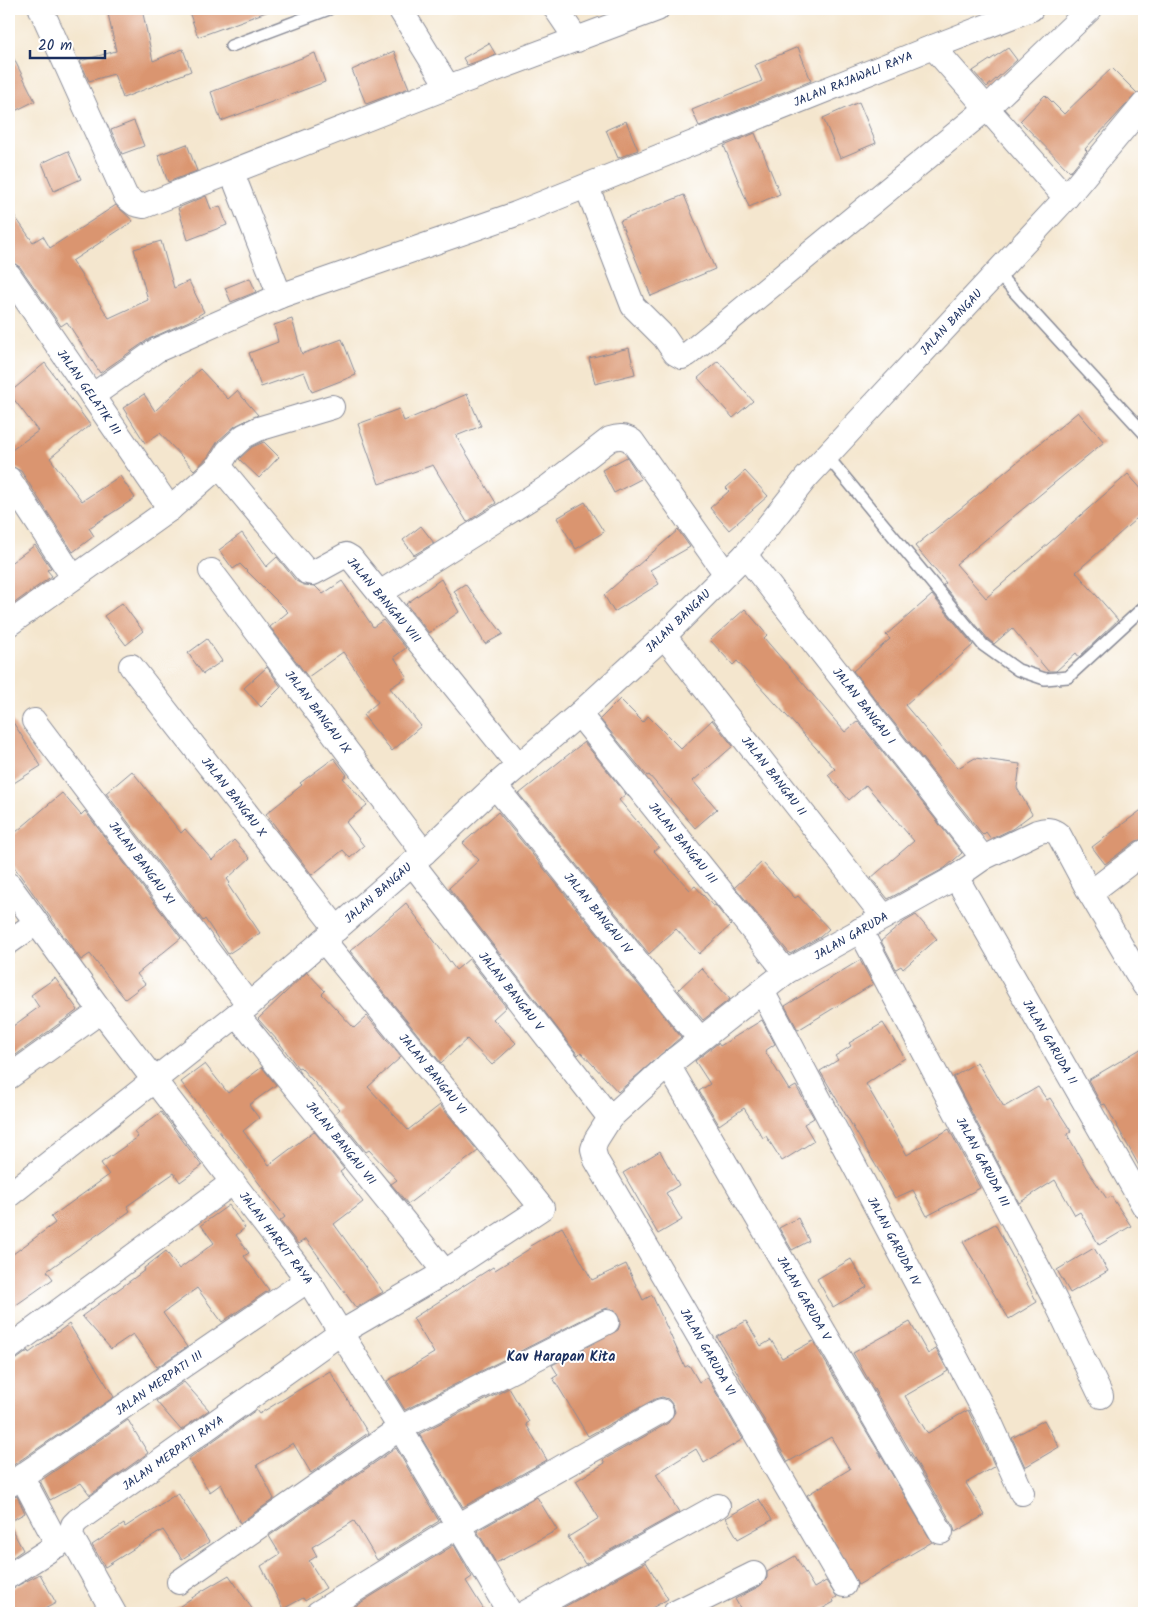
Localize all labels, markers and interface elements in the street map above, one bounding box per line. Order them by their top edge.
scale bar [30,28,105,60]
text: 20 m [38,34,72,58]
street label: JALAN RAJAWALI RAYA [791,47,916,112]
street label: JALAN BANGAU [916,285,987,360]
street label: JALAN GELATIK III [52,345,126,439]
street label: JALAN BANGAU VIII [342,553,425,648]
street label: JALAN BANGAU [641,585,715,658]
street label: JALAN BANGAU I [827,664,900,749]
street label: JALAN BANGAU IX [280,666,356,759]
street label: JALAN BANGAU II [736,732,811,821]
street label: JALAN BANGAU X [196,753,271,842]
street label: JALAN BANGAU III [644,798,722,889]
street label: JALAN BANGAU XI [104,817,180,909]
street label: JALAN BANGAU [340,858,416,928]
street label: JALAN BANGAU IV [559,869,637,959]
street label: JALAN GARUDA [810,907,892,966]
street label: JALAN BANGAU V [474,948,549,1036]
street label: JALAN GARUDA II [1017,996,1082,1089]
street label: JALAN BANGAU VI [394,1030,471,1119]
street label: JALAN BANGAU VII [301,1097,381,1190]
street label: JALAN GARUDA III [951,1114,1014,1211]
street label: JALAN HARKIT RAYA [234,1188,317,1289]
street label: JALAN GARUDA IV [862,1193,926,1291]
street label: JALAN GARUDA V [772,1252,836,1345]
street label: JALAN GARUDA VI [675,1305,741,1400]
street label: JALAN MERPATI III [112,1346,207,1421]
district label: Kav Harapan Kita [507,1346,615,1368]
street label: JALAN MERPATI RAYA [118,1411,228,1496]

